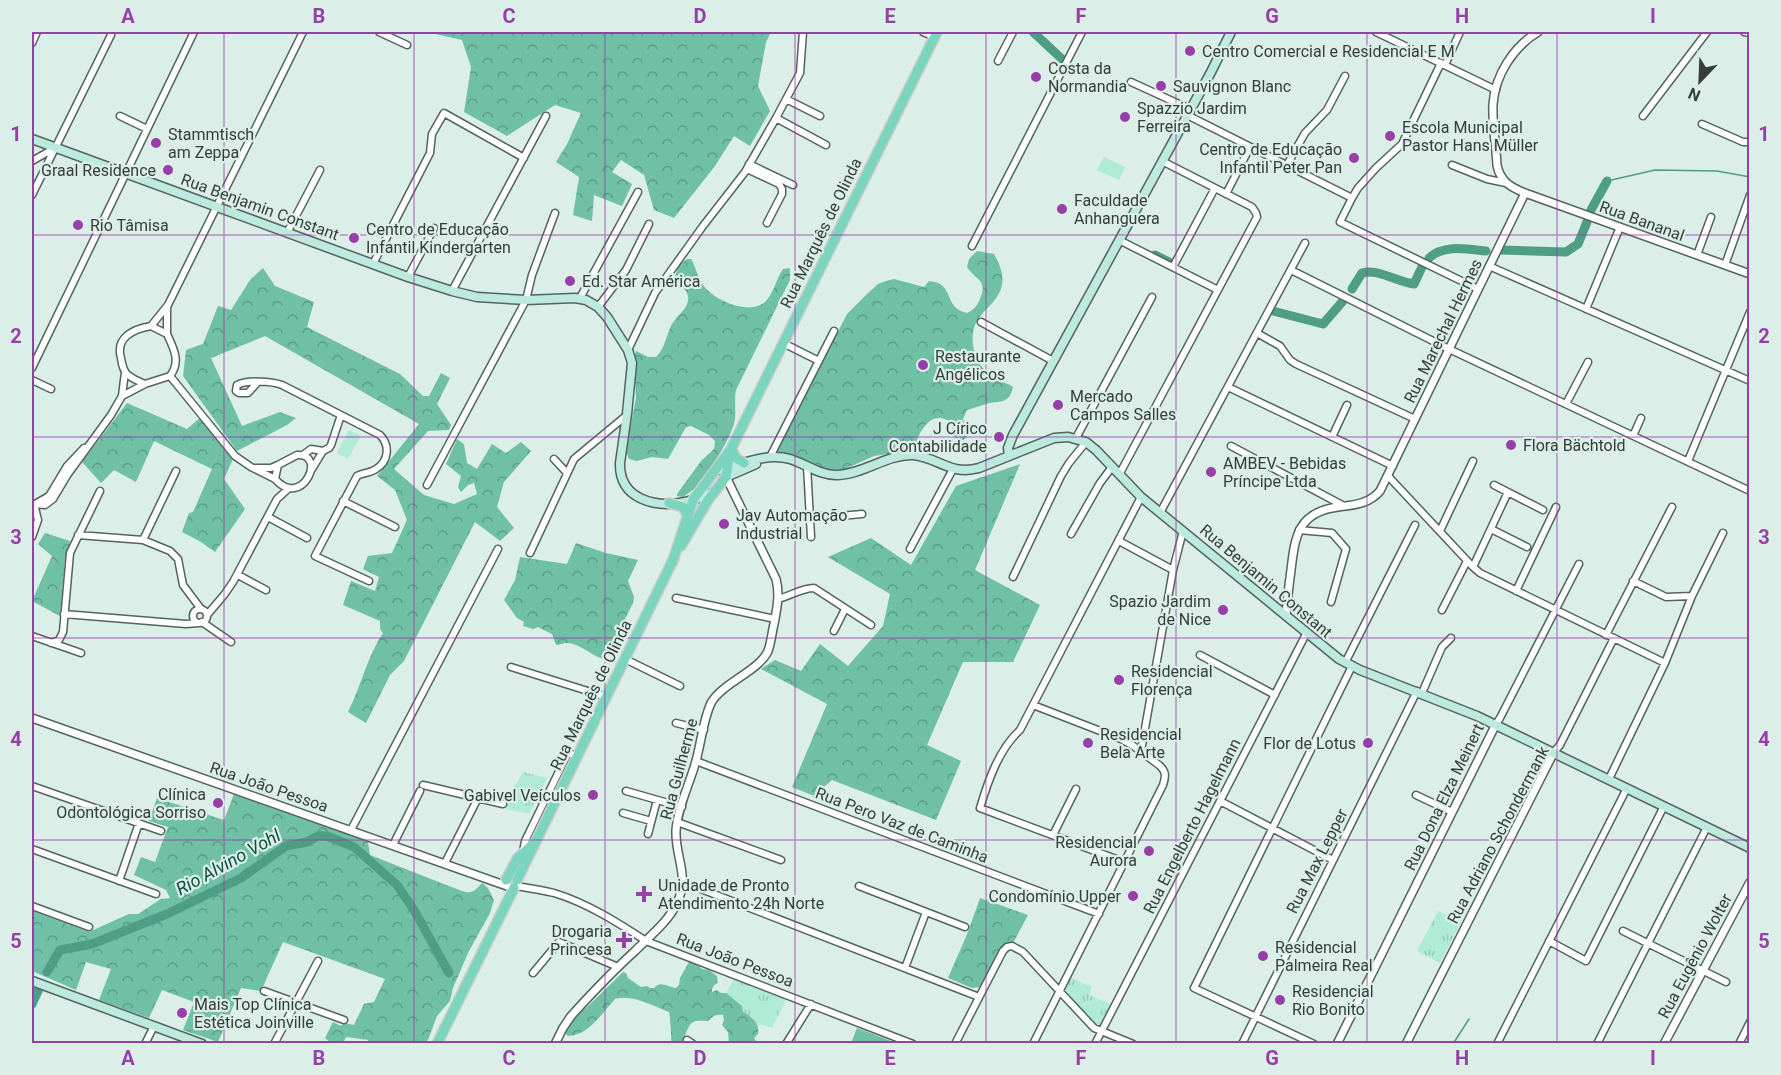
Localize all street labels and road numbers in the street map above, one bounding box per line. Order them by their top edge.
street label: Rua Marquês de Olinda [776,155,866,311]
street label: Rua Benjamin Constant [178,170,342,244]
street label: Rua Bananal [1597,197,1687,245]
street label: Rua Marechal Hermes [1400,256,1486,406]
street label: Rua Benjamin Constant [1196,520,1336,642]
street label: Rua Marquês de Olinda [546,617,636,773]
street label: Rua Guilherme [656,716,702,822]
street label: Rua Dona Elza Meinert [1400,721,1488,873]
street label: Rua Engelberto Hagelmann [1140,735,1244,917]
street label: Rua Adriano Schondermank [1443,742,1553,927]
street label: Rua João Pessoa [207,758,331,816]
street label: Rua Pero Vaz de Caminha [813,783,991,867]
street label: Rua Max Lepper [1282,805,1352,917]
street label: Rua Eugênio Wolter [1654,890,1736,1022]
street label: Rua João Pessoa [674,929,796,991]

